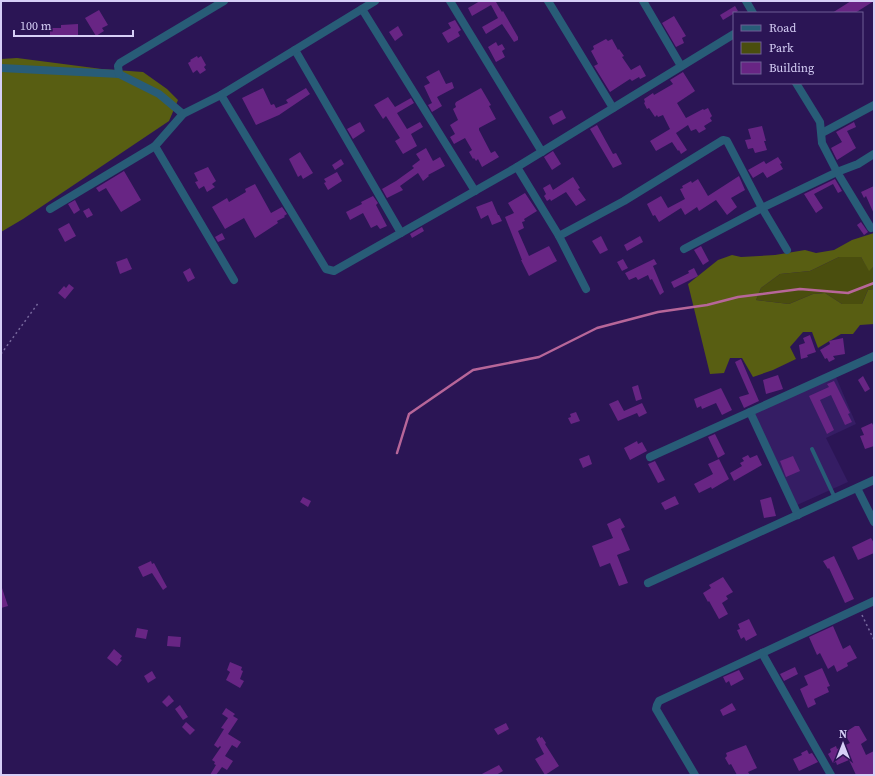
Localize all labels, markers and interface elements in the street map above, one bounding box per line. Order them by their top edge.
scale bar [14,12,133,38]
legend [733,12,863,84]
text: 100 m [20,18,52,34]
text: Road [769,20,796,36]
text: Park [769,40,794,56]
text: Building [769,60,814,76]
north arrow [823,724,863,764]
text: N [839,727,847,742]

